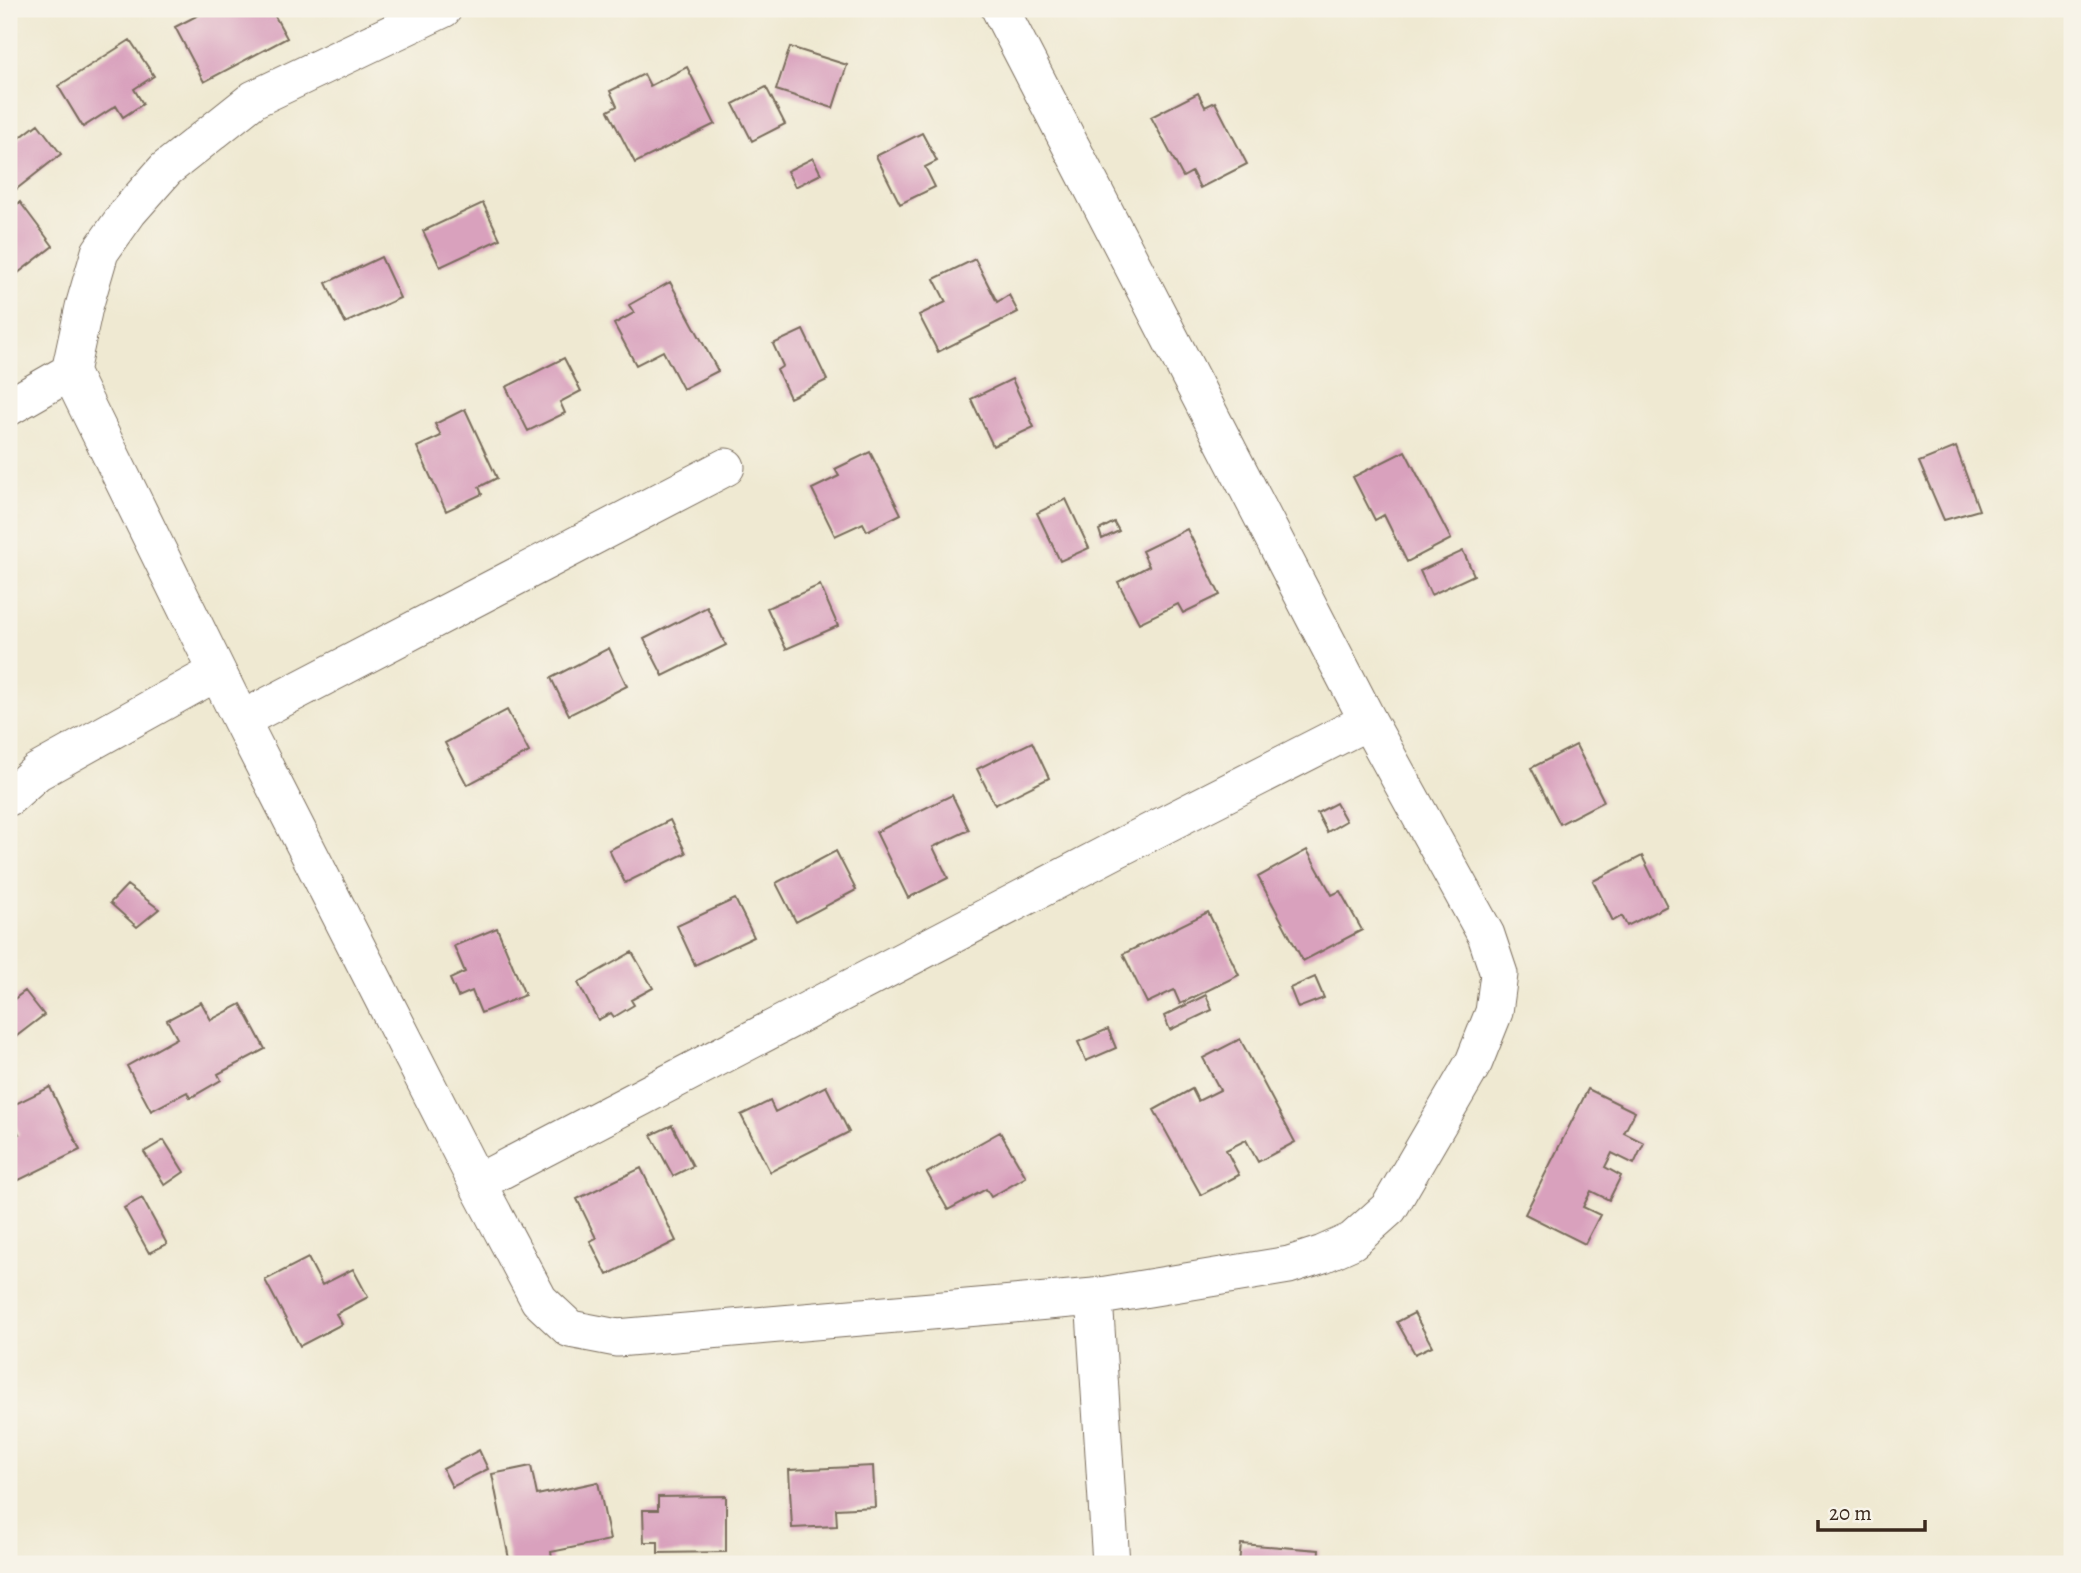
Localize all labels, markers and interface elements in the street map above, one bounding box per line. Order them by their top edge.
scale bar [1818,1489,1925,1533]
text: 20 m [1829,1499,1872,1527]

